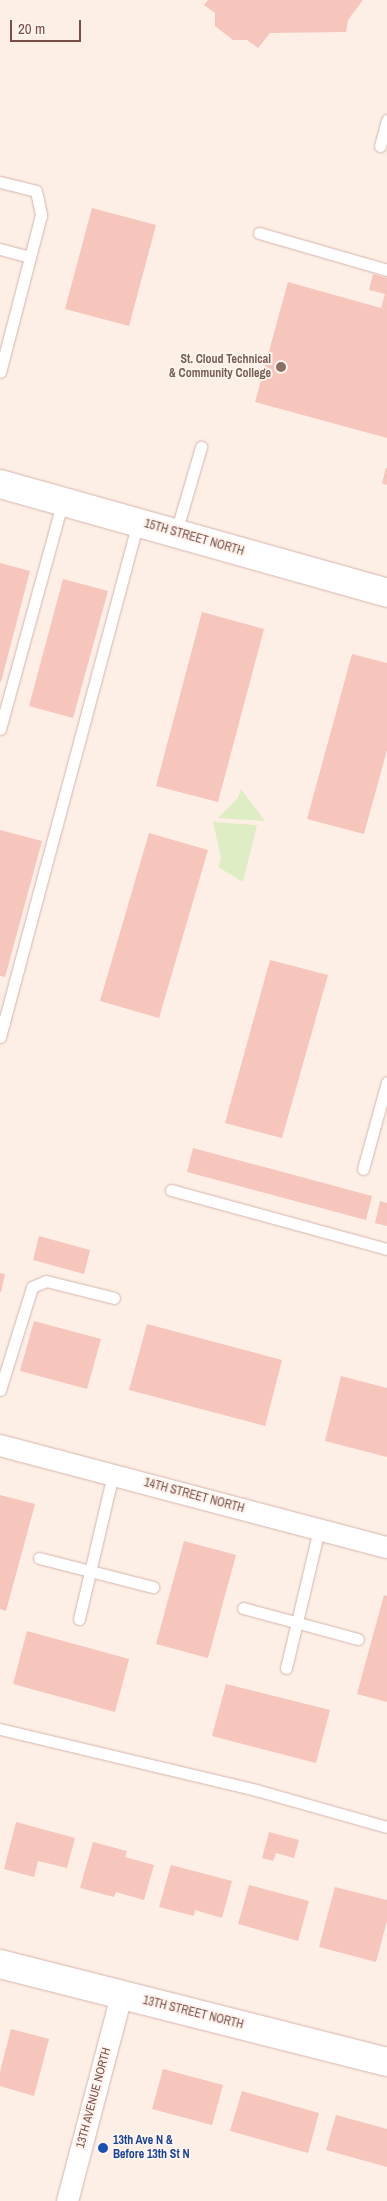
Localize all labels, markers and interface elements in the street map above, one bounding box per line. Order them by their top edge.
scale bar [12,10,84,42]
text: 20 m [18,18,45,39]
place label: St. Cloud Technical & Community College [169,353,271,381]
marker: St. Cloud Technical & Community College [275,361,287,373]
street label: 15TH STREET NORTH [142,517,246,559]
street label: 14TH STREET NORTH [142,1476,246,1516]
street label: 13TH STREET NORTH [141,1994,245,2032]
street label: 13TH AVENUE NORTH [74,2046,114,2150]
place label: 13th Ave N & Before 13th St N [113,2134,190,2162]
marker: 13th Ave N & Before 13th St N [97,2142,109,2154]

